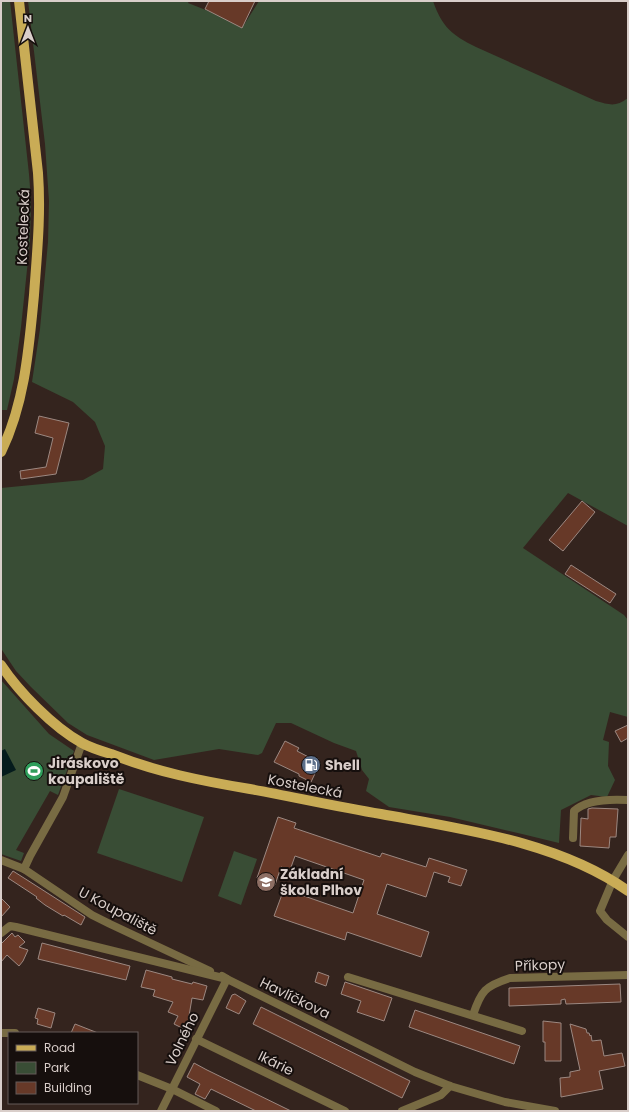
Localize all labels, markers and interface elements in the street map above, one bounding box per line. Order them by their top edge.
north arrow [8,8,48,48]
text: N [24,10,32,26]
street label: Kostelecká [12,189,34,265]
place label: Jiráskovo koupaliště [48,753,125,789]
fuel station icon: Shell [300,754,322,776]
place label: Shell [325,755,360,775]
sports icon: Jiráskovo koupaliště [23,760,45,782]
street label: Kostelecká [266,769,344,803]
place label: Základní škola Plhov [280,864,362,900]
school or university icon: Základní škola Plhov [255,871,277,893]
street label: U Koupaliště [75,882,161,940]
street label: Příkopy [515,954,566,976]
street label: Havlíčkova [257,972,333,1024]
street label: Volného [160,1009,204,1069]
legend [8,1032,138,1104]
text: Road [44,1039,75,1056]
street label: Ikárie [255,1046,298,1080]
text: Park [44,1059,71,1076]
text: Building [44,1079,92,1096]

